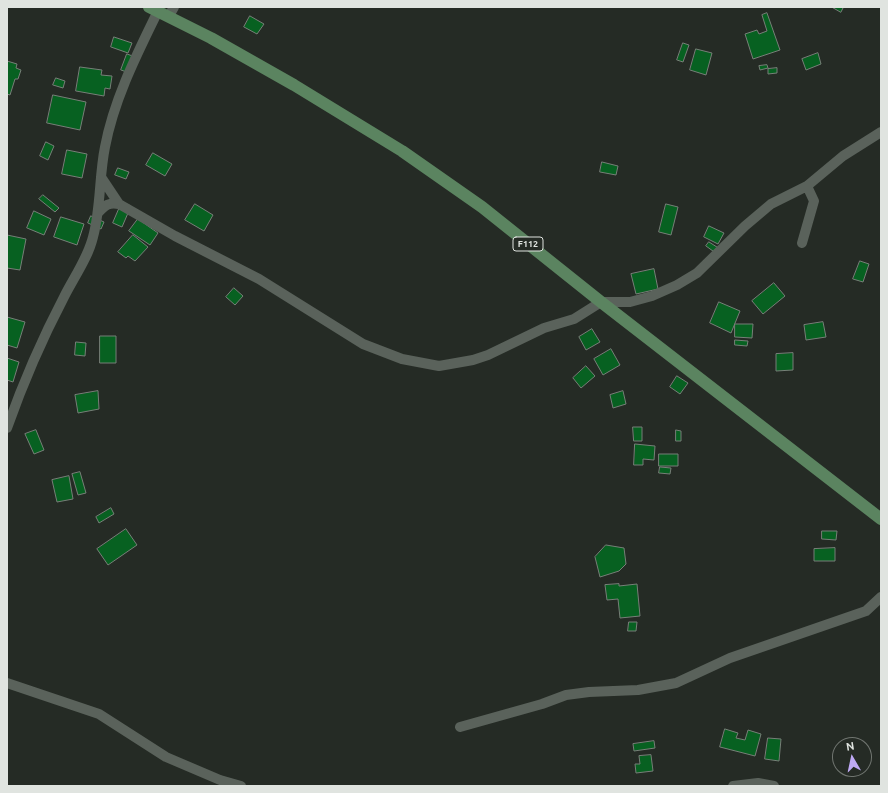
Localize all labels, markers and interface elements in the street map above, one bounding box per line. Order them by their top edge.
road number: F112 [513,237,543,251]
north arrow [832,737,872,777]
text: N [845,740,855,753]

